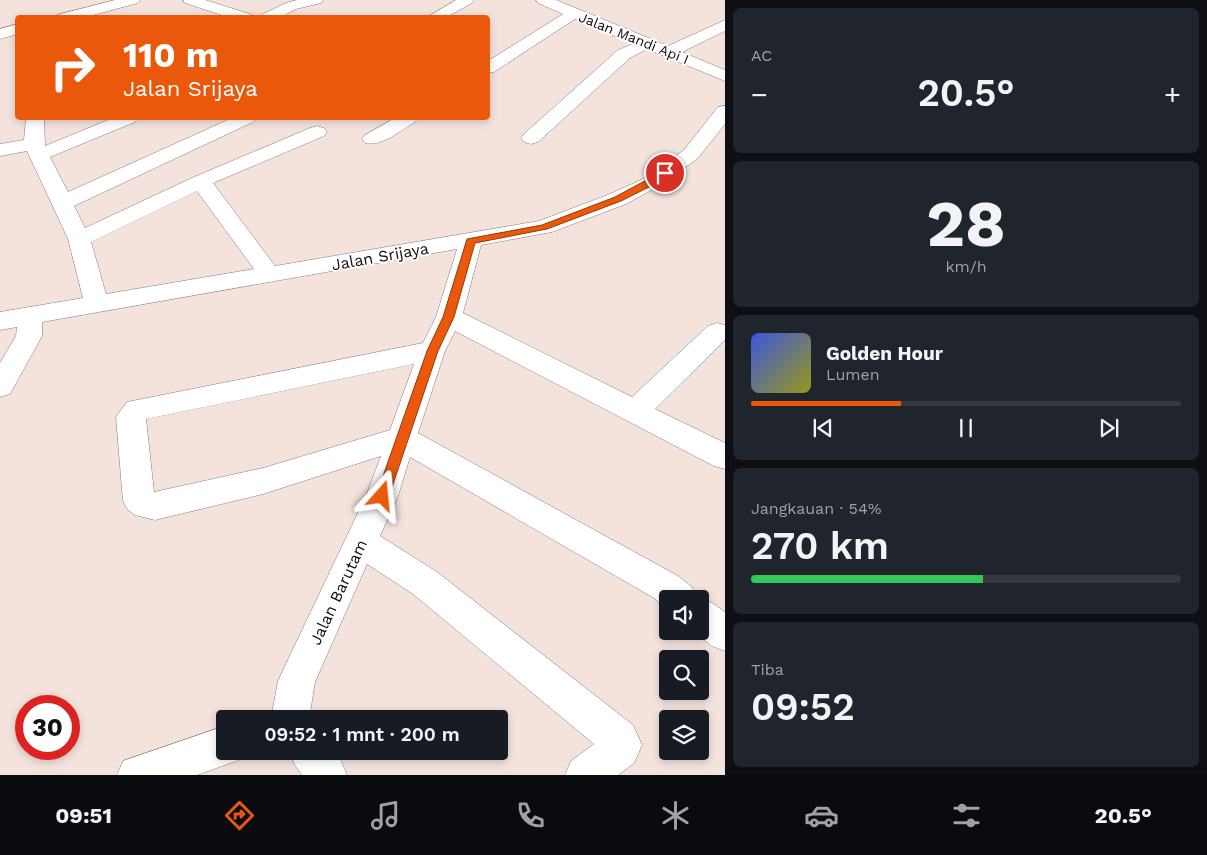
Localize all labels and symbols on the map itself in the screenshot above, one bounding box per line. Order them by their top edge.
street label: Jalan Mandi Api I [577,9,691,67]
pin [644,152,686,194]
street label: Jalan Srijaya [330,239,430,274]
position arrow [355,469,407,521]
street label: Jalan Barutam [306,537,371,648]
speed limit sign: 30 [15,695,80,760]

